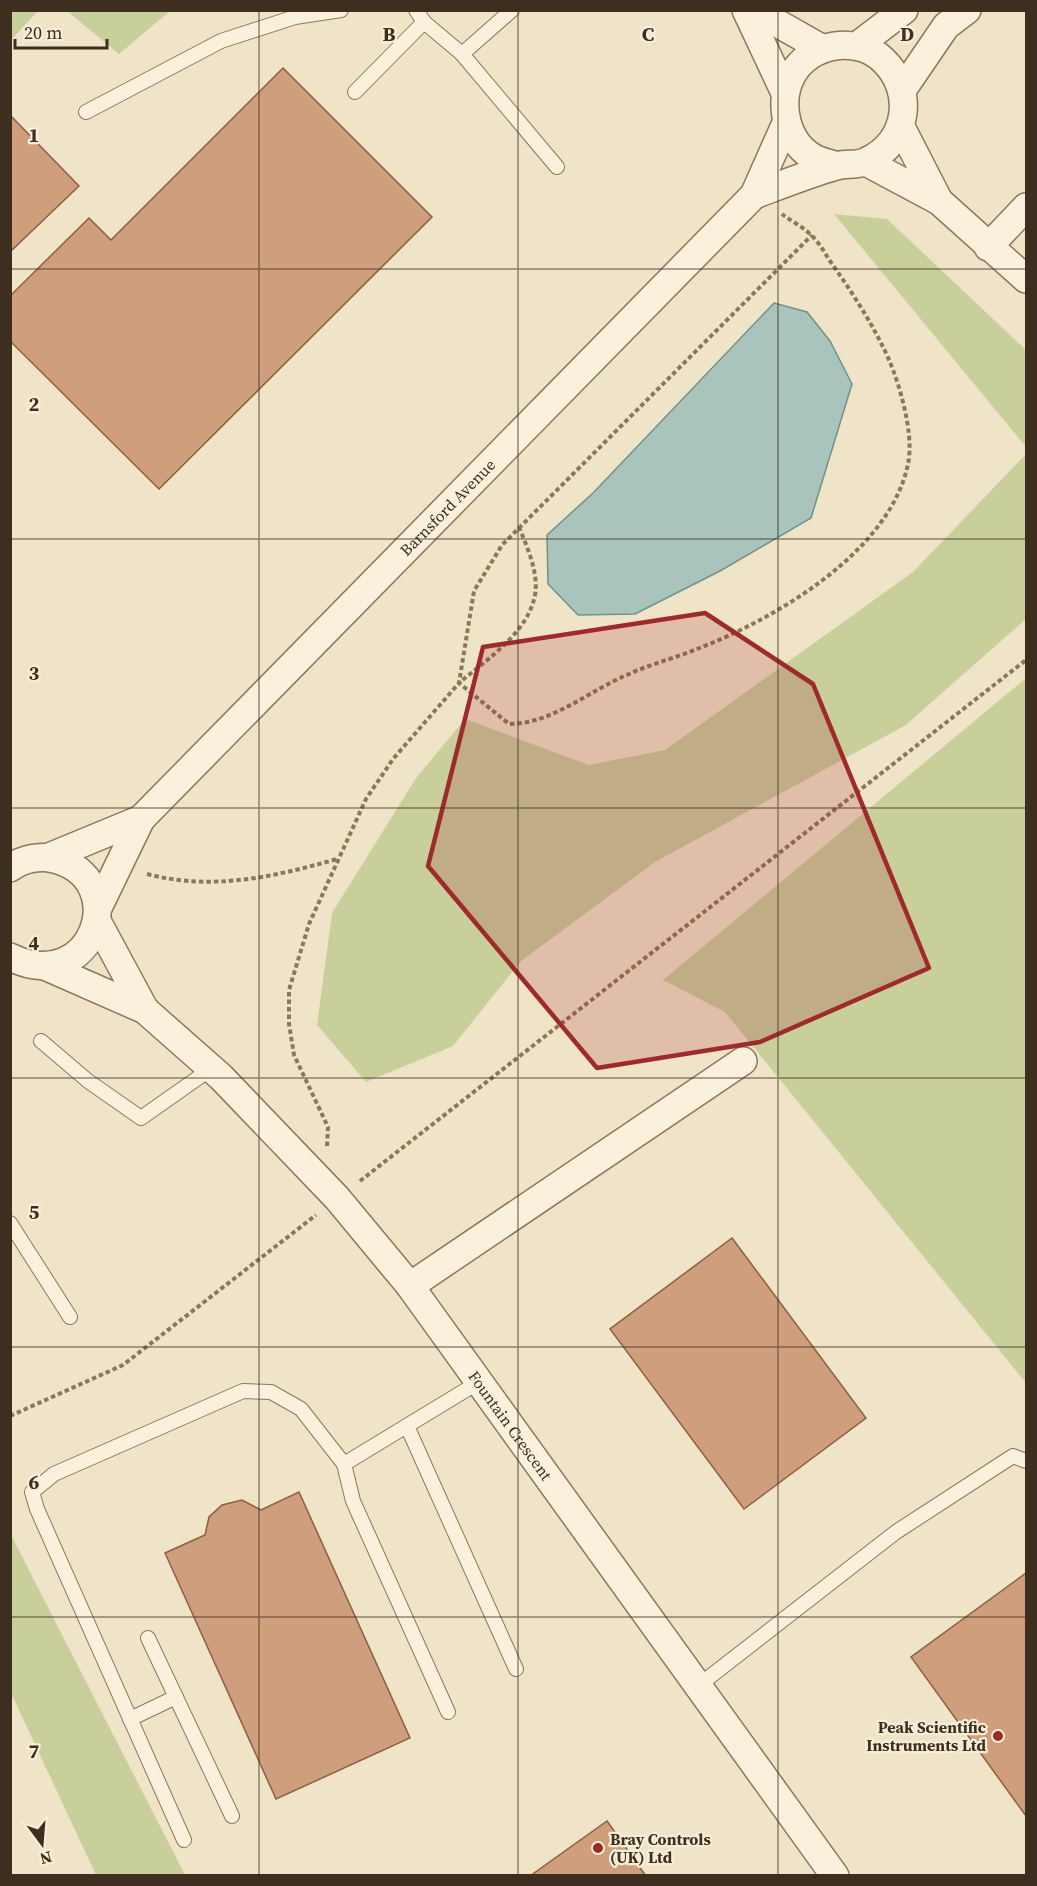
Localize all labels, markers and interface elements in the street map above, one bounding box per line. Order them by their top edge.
scale bar [15,12,106,50]
text: 20 m [24,20,62,45]
text: B [382,20,396,48]
text: C [642,20,654,48]
text: D [900,20,914,48]
text: 1 [29,121,39,149]
text: 2 [29,390,40,418]
street label: Barnsford Avenue [395,454,500,560]
text: 3 [29,659,40,687]
text: 4 [29,929,40,957]
text: 5 [29,1198,40,1226]
street label: Fountain Crescent [463,1366,558,1485]
text: 6 [29,1468,40,1496]
place label: Peak Scientific Instruments Ltd [866,1716,986,1756]
marker: Peak Scientific Instruments Ltd [991,1729,1005,1743]
text: 7 [29,1737,40,1765]
north arrow [12,1814,72,1874]
place label: Bray Controls (UK) Ltd [610,1828,711,1868]
marker: Bray Controls (UK) Ltd [591,1841,605,1855]
text: N [37,1846,55,1871]

